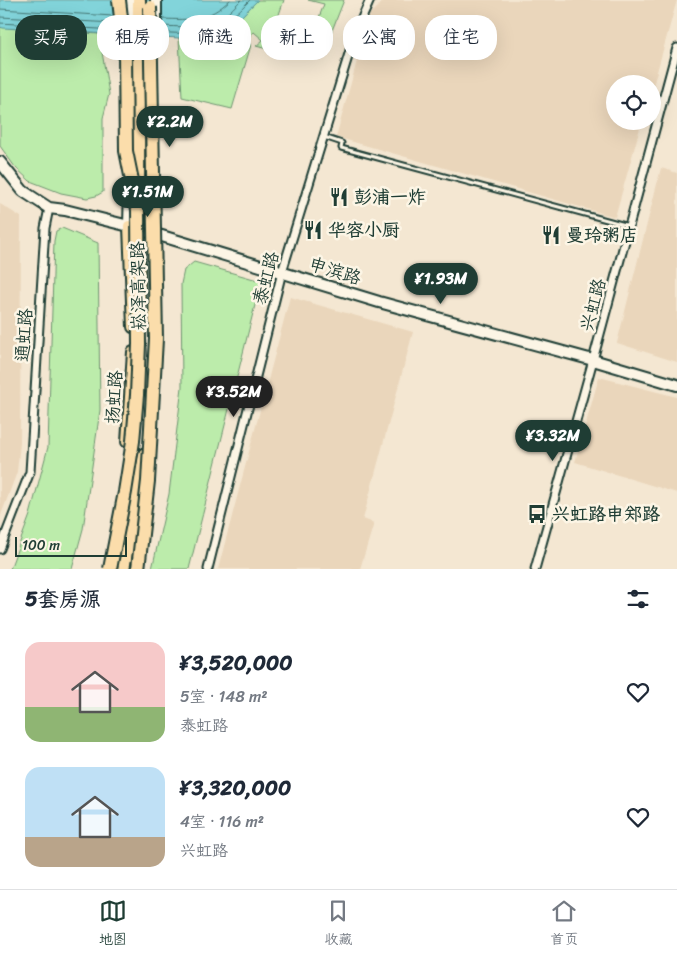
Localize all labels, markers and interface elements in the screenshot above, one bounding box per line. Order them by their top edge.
chip: 买房 [15,15,87,60]
chip: 租房 [97,15,169,60]
chip: 筛选 [179,15,251,60]
chip: 新上 [261,15,333,60]
chip: 公寓 [343,15,415,60]
chip: 住宅 [425,15,497,60]
map controls [606,75,661,130]
button: locate [606,75,661,130]
pin: ¥2.2M [135,106,205,148]
text: ¥2.2M [147,107,193,136]
pin: ¥1.51M [107,176,189,218]
text: ¥1.51M [123,177,173,206]
place label: 彭浦一炸 [354,181,426,213]
restaurant icon: 彭浦一炸 [328,186,350,208]
place label: 华容小厨 [328,214,400,246]
restaurant icon: 华容小厨 [302,219,324,241]
place label: 曼玲粥店 [566,219,638,251]
restaurant icon: 曼玲粥店 [540,224,562,246]
street label: 崧泽高架路 [121,241,155,331]
street label: 泰虹路 [244,248,288,308]
street label: 申滨路 [305,248,365,294]
pin: ¥1.93M [400,262,482,305]
text: ¥1.93M [415,264,467,293]
street label: 兴虹路 [571,275,615,335]
street label: 通虹路 [6,307,42,363]
street label: 扬虹路 [96,369,132,425]
pin: ¥3.52M [193,376,275,418]
text: ¥3.52M [207,377,261,406]
pin: ¥3.32M [512,420,594,462]
text: ¥3.32M [526,421,580,450]
place label: 兴虹路申郑路 [552,498,660,530]
bus stop icon: 兴虹路申郑路 [526,503,548,525]
text: 100 m [22,533,60,558]
scale bar [15,534,128,557]
text: 5套房源 [25,580,101,618]
icon: filters [624,585,652,613]
text: ¥3,520,000 [180,644,293,682]
icon: home [65,662,125,722]
icon: heart [624,678,652,706]
text: 5室 · 148 m² [180,682,268,711]
text: 泰虹路 [180,711,228,740]
text: ¥3,320,000 [180,769,291,807]
icon: home [65,787,125,847]
icon: heart [624,803,652,831]
text: 4室 · 116 m² [180,807,264,836]
text: 兴虹路 [180,836,228,865]
tab: 地图 [99,897,127,952]
tab: 收藏 [324,897,352,952]
tab: 首页 [550,897,578,952]

